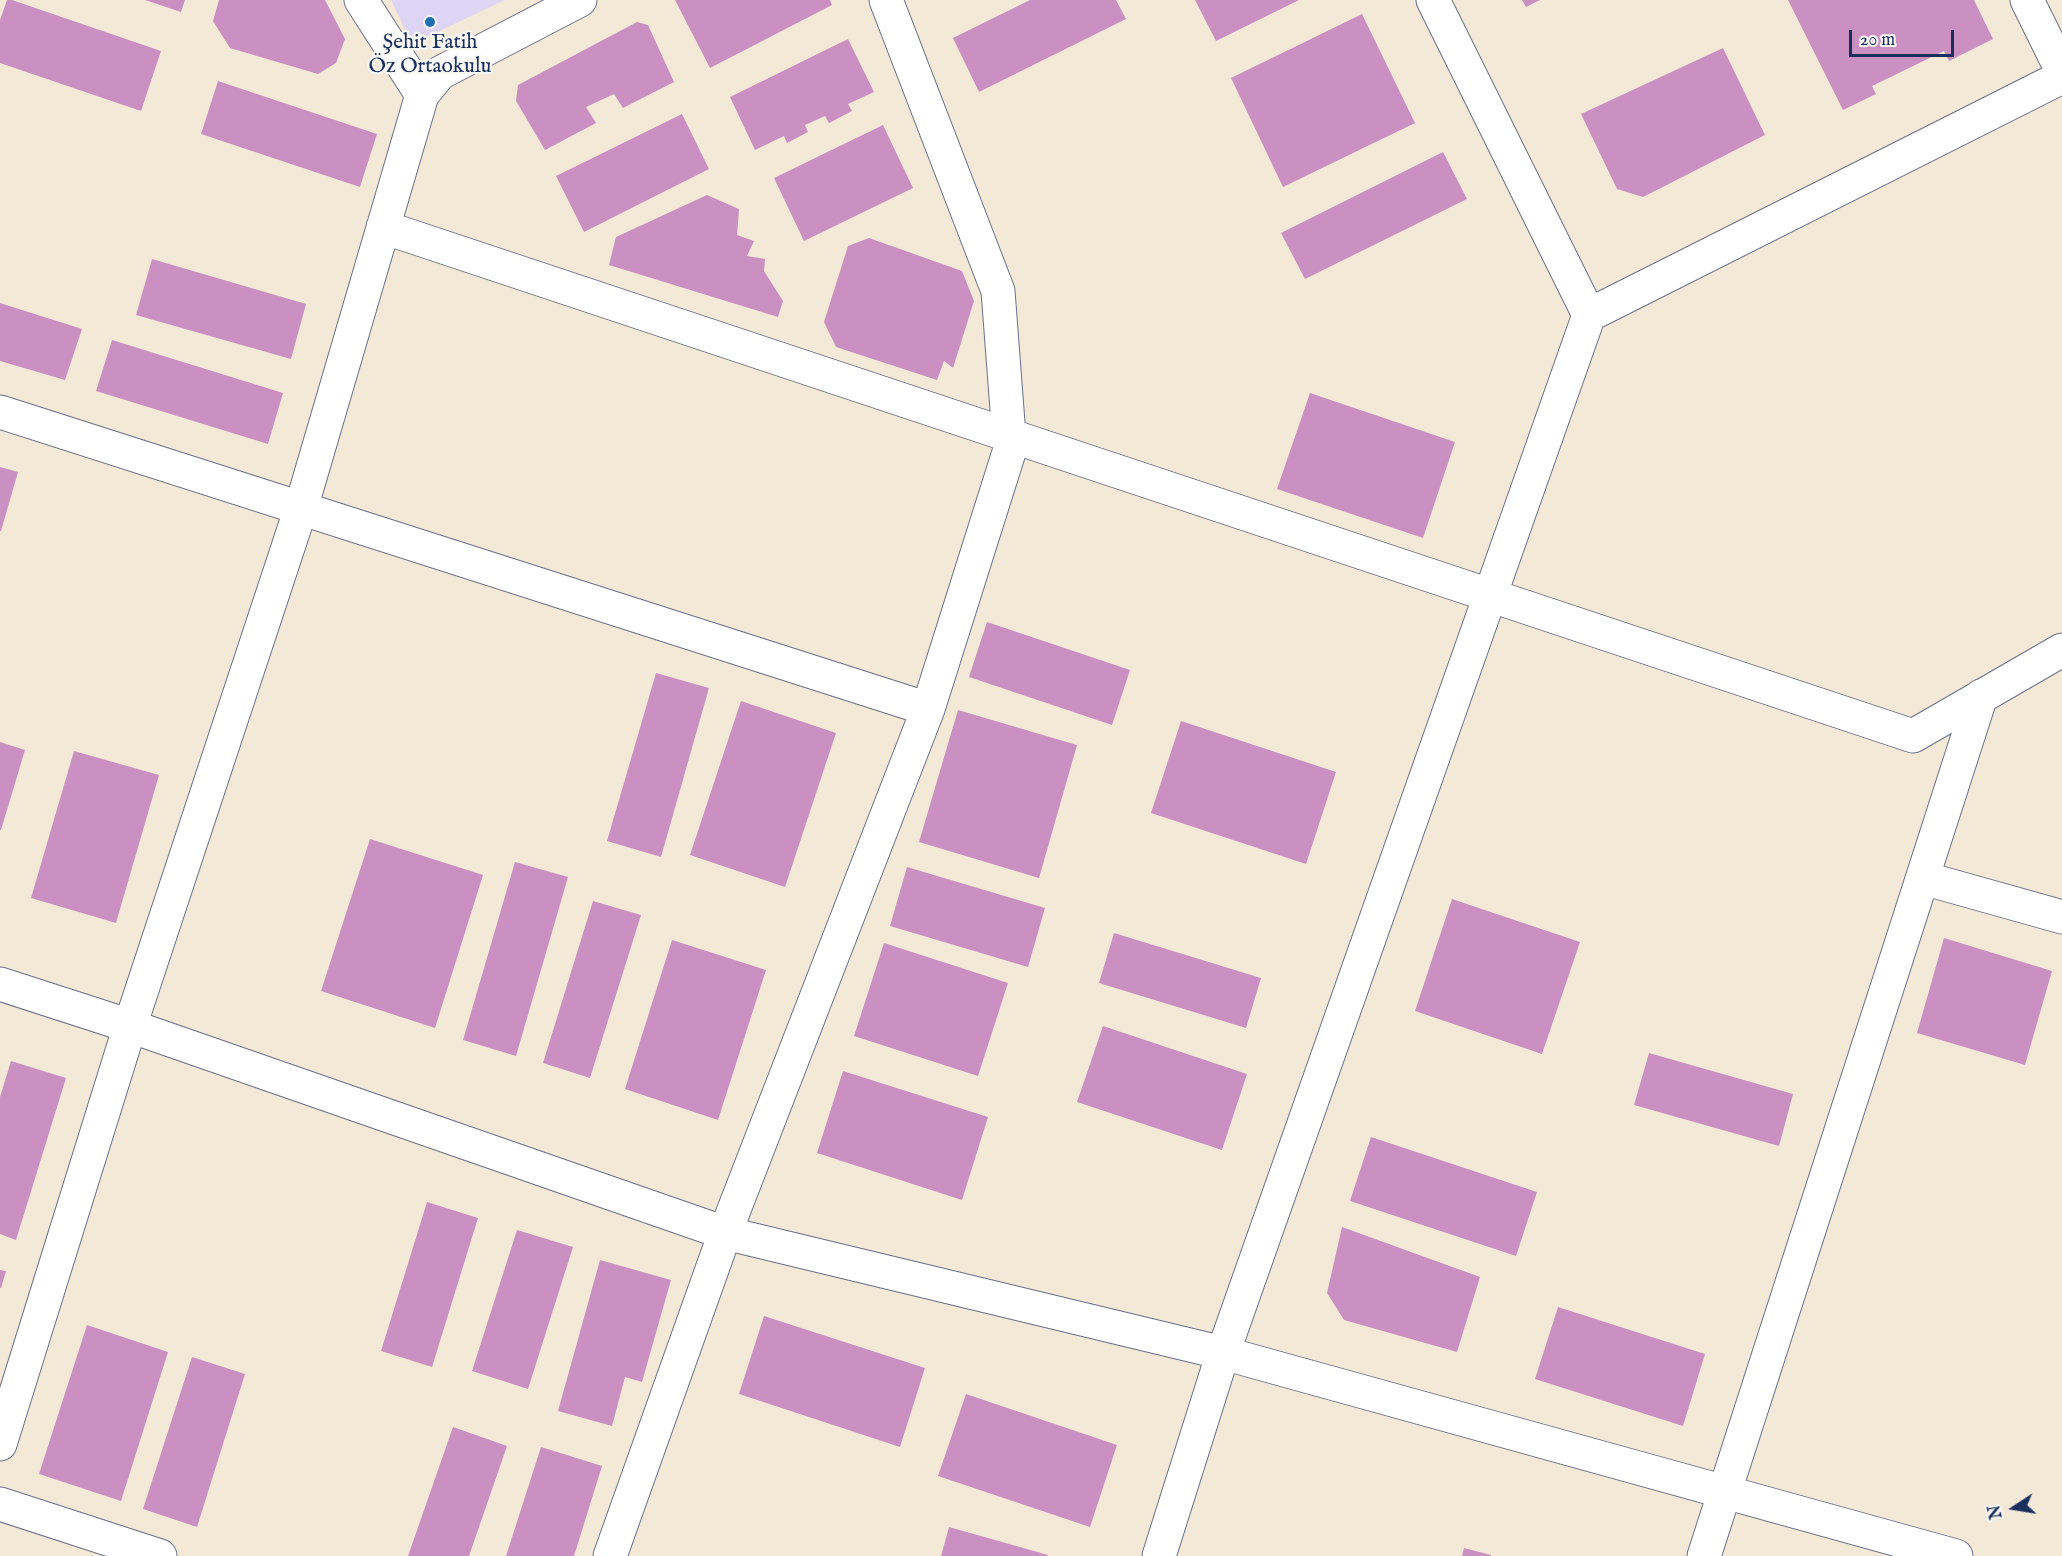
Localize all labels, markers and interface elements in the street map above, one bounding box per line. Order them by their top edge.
marker: Şehit Fatih Öz Ortaokulu [423,15,437,29]
scale bar [1852,18,1957,56]
text: 20 m [1860,29,1895,52]
place label: Şehit Fatih Öz Ortaokulu [369,31,491,81]
north arrow [1984,1478,2044,1538]
text: N [1985,1503,2008,1521]

